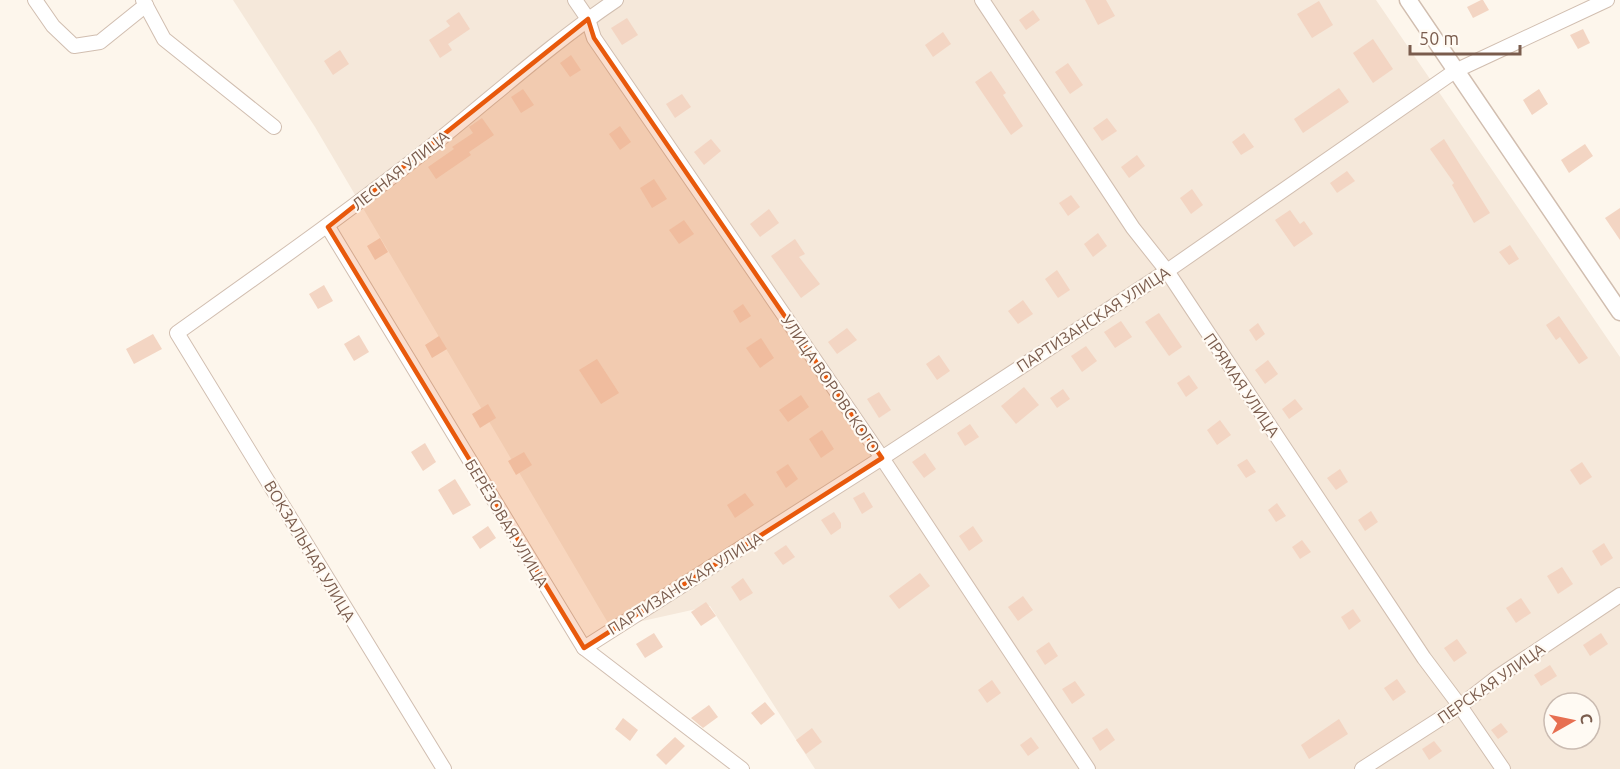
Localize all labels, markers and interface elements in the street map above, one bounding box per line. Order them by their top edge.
scale bar [1410,18,1520,56]
text: 50 m [1419,28,1459,48]
street label: ЛЕСНАЯ УЛИЦА [348,126,452,213]
street label: ПАРТИЗАНСКАЯ УЛИЦА [1013,262,1173,375]
street label: УЛИЦА ВОРОВСКОГО [778,311,884,457]
street label: ПРЯМАЯ УЛИЦА [1201,330,1284,441]
street label: БЕРЁЗОВАЯ УЛИЦА [462,456,553,591]
street label: ВОКЗАЛЬНАЯ УЛИЦА [261,477,359,625]
street label: ПАРТИЗАНСКАЯ УЛИЦА [604,528,766,638]
street label: ПЕРСКАЯ УЛИЦА [1434,639,1549,727]
north arrow [1542,691,1602,751]
text: С [1577,712,1597,725]

